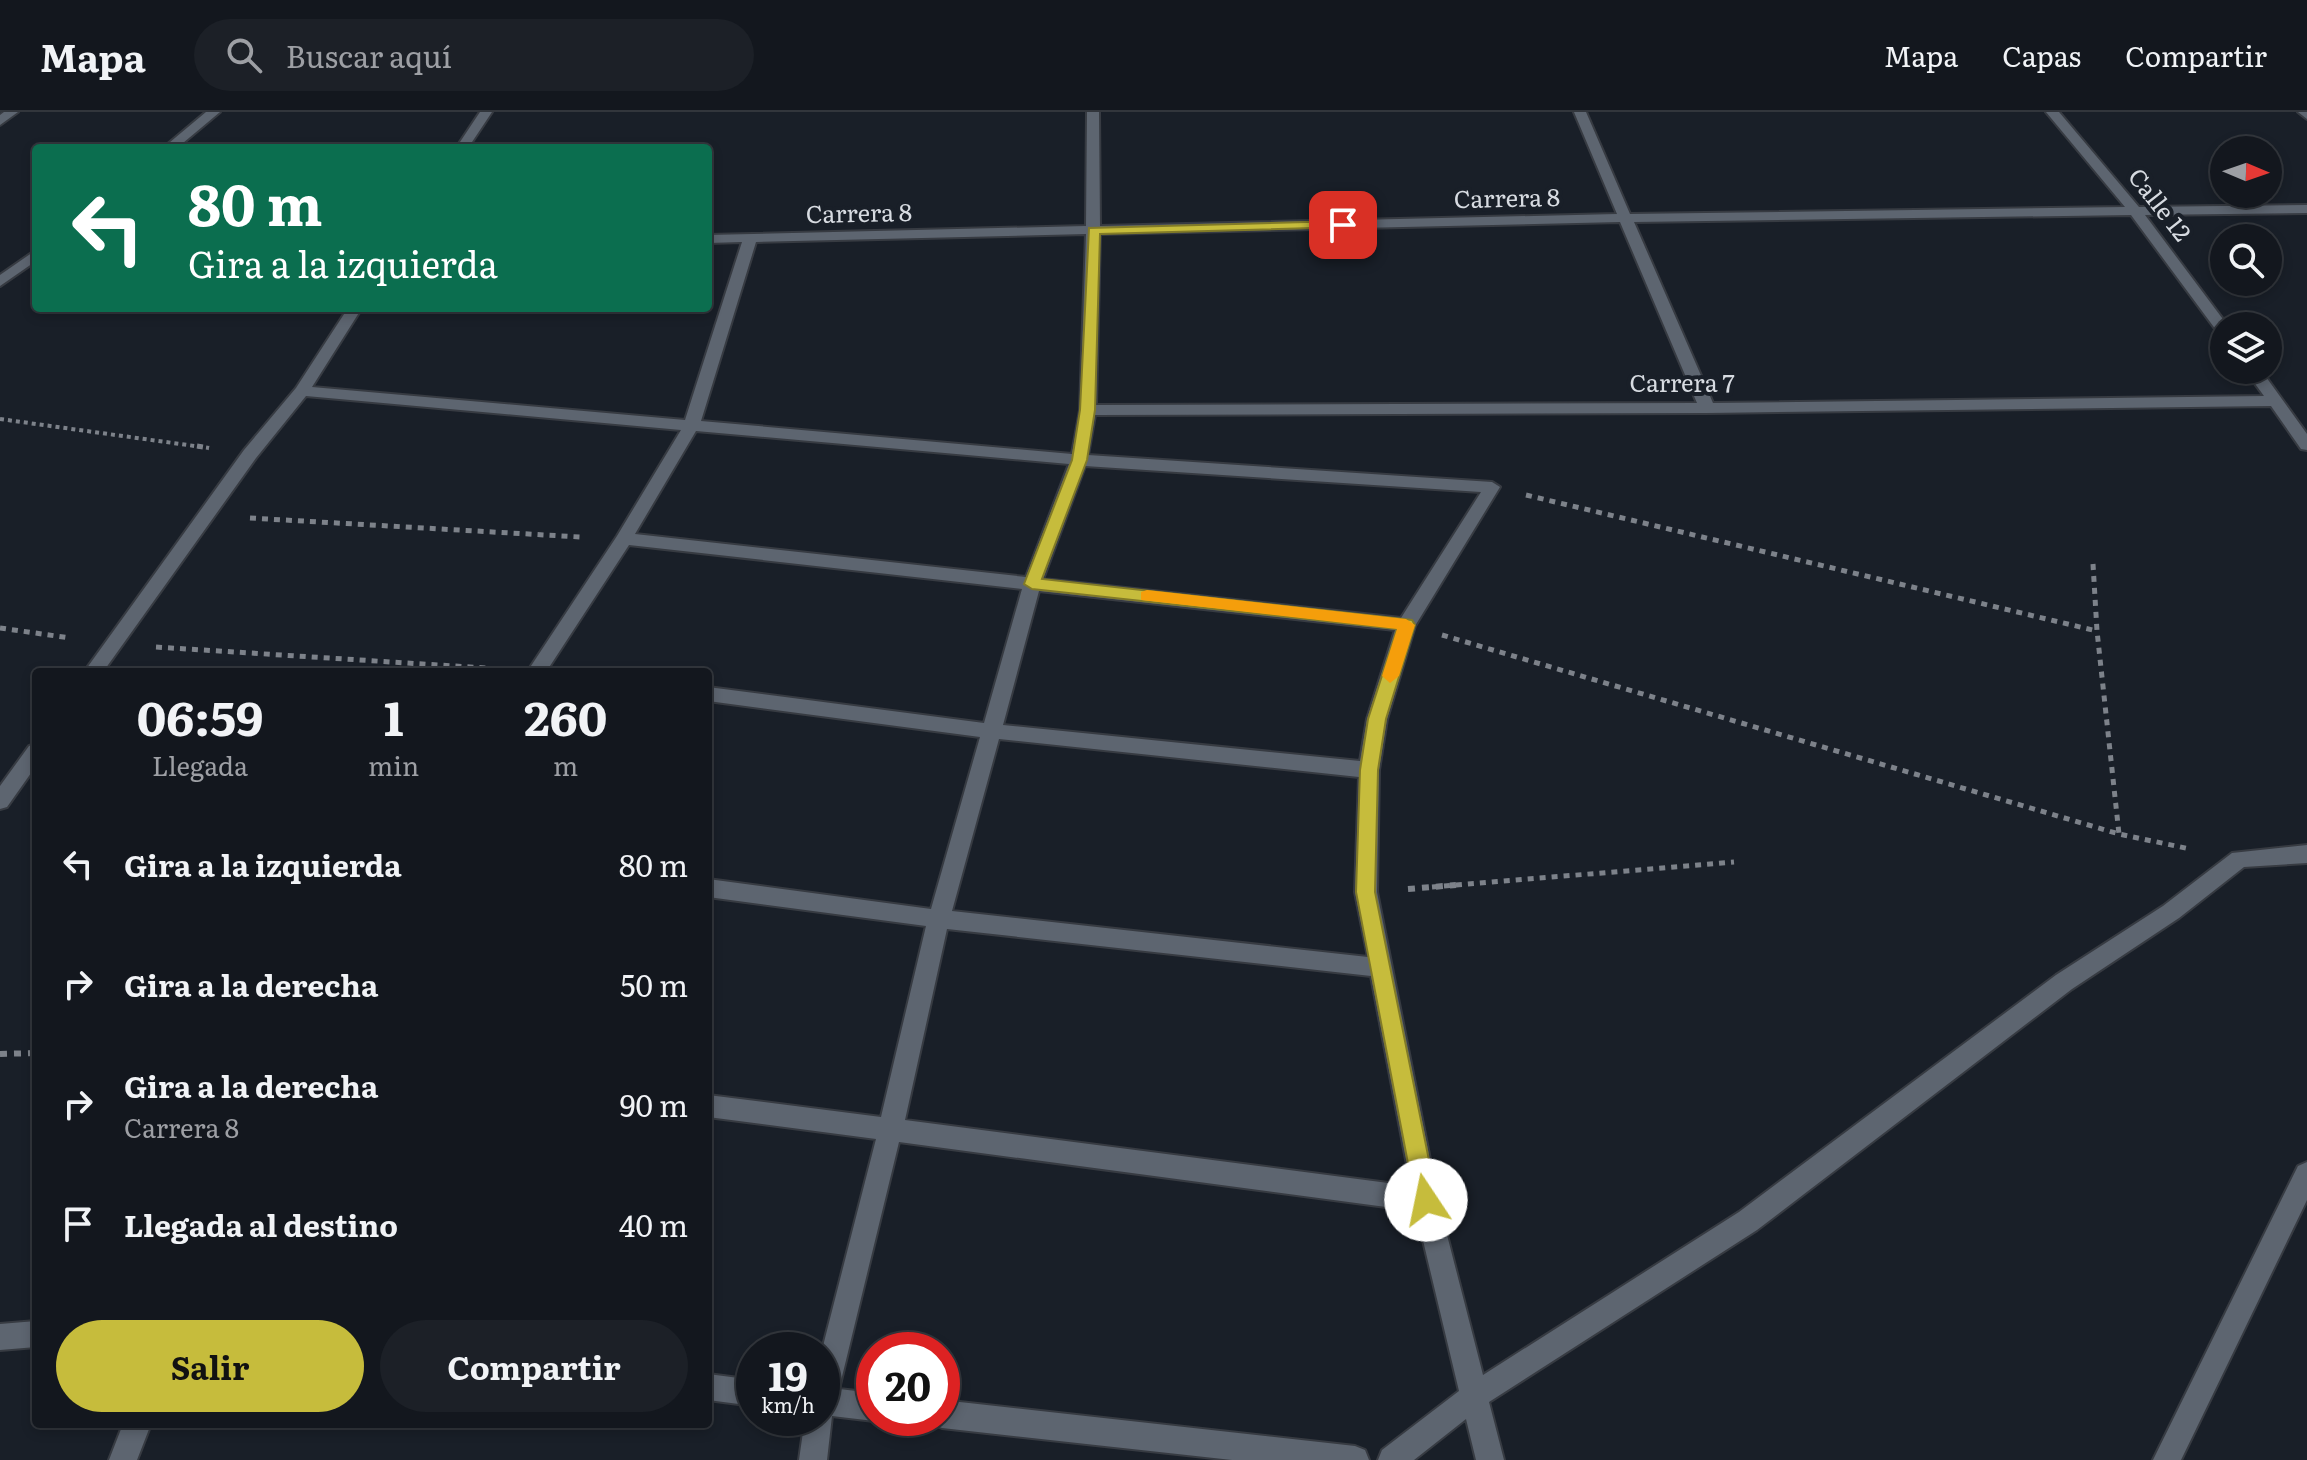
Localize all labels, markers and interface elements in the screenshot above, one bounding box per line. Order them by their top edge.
search box [194,19,754,91]
text: Mapa [40,27,146,84]
icon: search [222,33,266,77]
text: Buscar aquí [286,33,452,77]
text: Mapa [1884,34,1958,76]
text: Capas [2002,34,2081,76]
text: Compartir [2125,34,2267,76]
north arrow [2210,136,2282,208]
map controls [2210,136,2282,384]
street label: Calle 12 [2121,159,2201,248]
text: 80 m [188,160,323,243]
icon: left [56,176,160,280]
street label: Carrera 8 [1454,178,1560,215]
pin [1309,191,1377,259]
street label: Carrera 8 [806,193,912,230]
icon: arrive [1321,203,1365,247]
button: search [2210,224,2282,296]
text: Gira a la izquierda [188,236,498,289]
button: layers [2210,312,2282,384]
street label: Carrera 7 [1629,364,1735,399]
text: 06:59 [137,680,263,751]
text: 1 [384,680,404,751]
text: 260 [524,680,607,751]
text: Llegada [152,745,248,784]
text: min [368,745,419,784]
text: m [553,745,578,784]
icon: left [56,842,100,886]
text: Gira a la izquierda [124,842,402,886]
text: 80 m [619,842,688,886]
icon: right [56,962,100,1006]
text: Gira a la derecha [124,962,378,1006]
text: 50 m [620,962,688,1006]
text: Gira a la derecha [124,1063,378,1107]
icon: right [56,1082,100,1126]
text: 90 m [620,1082,688,1126]
text: Carrera 8 [124,1107,239,1146]
position arrow [1384,1158,1468,1242]
icon: arrive [56,1202,100,1246]
text: Llegada al destino [124,1202,398,1246]
text: 40 m [619,1202,688,1246]
button: Salir [56,1320,364,1412]
button: Compartir [380,1320,688,1412]
speed limit sign: 20 [856,1332,960,1436]
text: 19 [768,1344,808,1403]
text: km/h [761,1389,815,1419]

